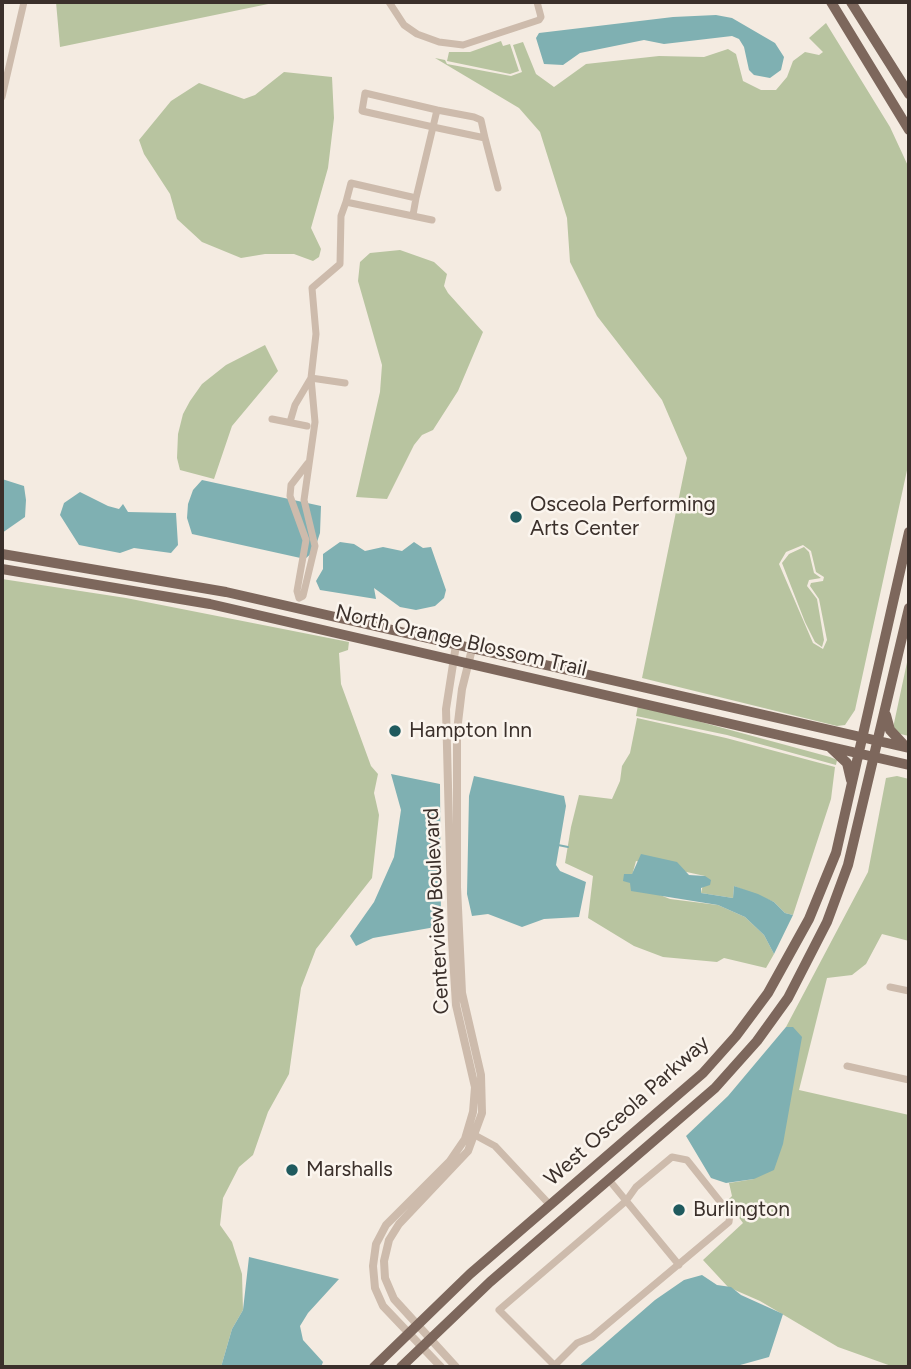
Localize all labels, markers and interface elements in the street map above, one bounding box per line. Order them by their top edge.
place label: Osceola Performing Arts Center [530,492,716,542]
marker: Osceola Performing Arts Center [508,509,524,525]
street label: North Orange Blossom Trail [333,600,589,682]
place label: Hampton Inn [409,718,532,744]
marker: Hampton Inn [387,723,403,739]
street label: Centerview Boulevard [419,807,455,1015]
street label: West Osceola Parkway [539,1030,715,1192]
place label: Marshalls [306,1157,393,1183]
marker: Marshalls [284,1162,300,1178]
place label: Burlington [693,1197,790,1223]
marker: Burlington [671,1202,687,1218]

